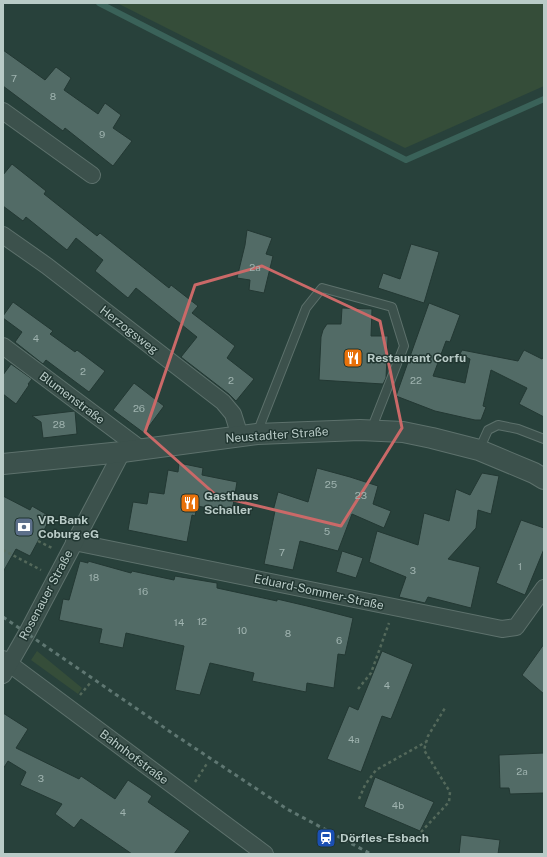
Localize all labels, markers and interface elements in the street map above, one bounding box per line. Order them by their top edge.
house number: 7 [11,72,17,84]
house number: 8 [50,90,56,102]
house number: 9 [99,128,105,140]
house number: 2a [249,261,261,273]
street label: Herzogsweg [97,303,161,357]
house number: 4 [33,332,39,344]
restaurant icon: Restaurant Corfu [342,347,364,369]
place label: Restaurant Corfu [367,351,466,365]
house number: 2 [80,365,86,377]
street label: Blumenstraße [37,369,108,427]
house number: 2 [228,374,234,386]
house number: 22 [410,374,422,386]
house number: 26 [133,402,145,414]
house number: 28 [53,418,65,430]
street label: Neustadter Straße [225,424,329,446]
house number: 25 [325,478,337,490]
place label: Gasthaus Schaller [204,489,258,517]
house number: 23 [355,489,367,501]
restaurant icon: Gasthaus Schaller [179,492,201,514]
place label: VR-Bank Coburg eG [38,513,99,541]
bank icon: VR-Bank Coburg eG [13,516,35,538]
house number: 5 [324,525,330,537]
house number: 7 [279,546,285,558]
street label: Rosenauer Straße [16,547,76,642]
house number: 1 [518,560,522,572]
house number: 3 [410,564,416,576]
house number: 18 [89,571,99,583]
street label: Eduard-Sommer-Straße [253,571,385,613]
house number: 16 [138,585,148,597]
house number: 12 [197,615,207,627]
house number: 14 [174,616,184,628]
house number: 10 [237,624,247,636]
house number: 8 [285,627,291,639]
house number: 6 [336,634,342,646]
house number: 4 [384,679,390,691]
street label: Bahnhofstraße [97,727,171,787]
house number: 4a [348,733,360,745]
house number: 2a [516,765,528,777]
house number: 3 [38,772,44,784]
house number: 4b [392,799,404,811]
house number: 4 [120,806,126,818]
station icon: Dörfles-Esbach [315,827,337,849]
place label: Dörfles-Esbach [340,831,429,845]

